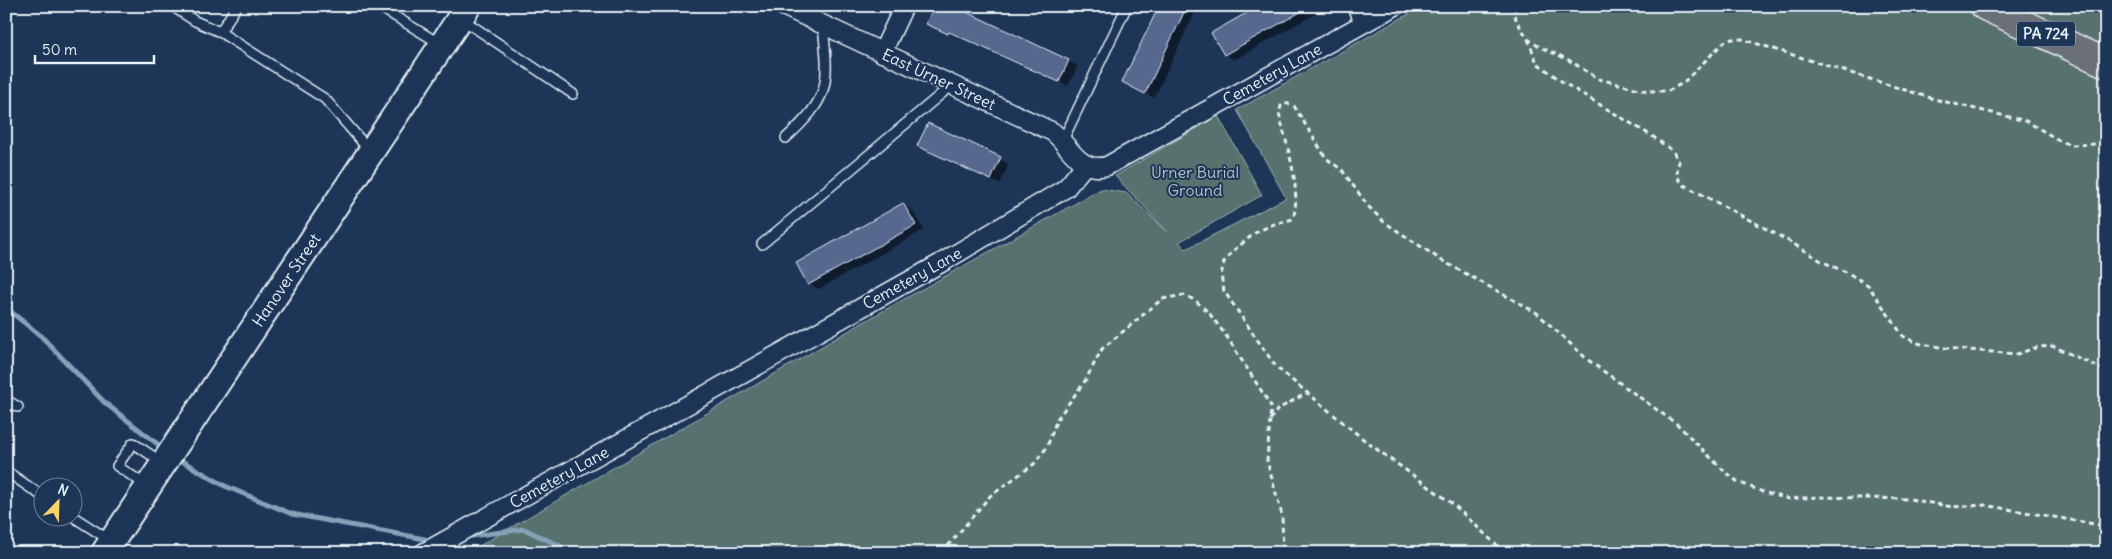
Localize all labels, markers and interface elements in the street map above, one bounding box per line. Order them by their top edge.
road number: PA 724 [2017,22,2075,46]
scale bar [35,32,154,64]
street label: Cemetery Lane [1219,39,1325,109]
text: 50 m [42,40,77,59]
street label: East Urner Street [879,44,1000,114]
park label: Urner Burial Ground [1151,162,1239,200]
street label: Hanover Street [247,229,325,330]
street label: Cemetery Lane [859,243,965,313]
street label: Cemetery Lane [506,442,612,512]
north arrow [32,476,82,526]
text: N [55,480,71,500]

